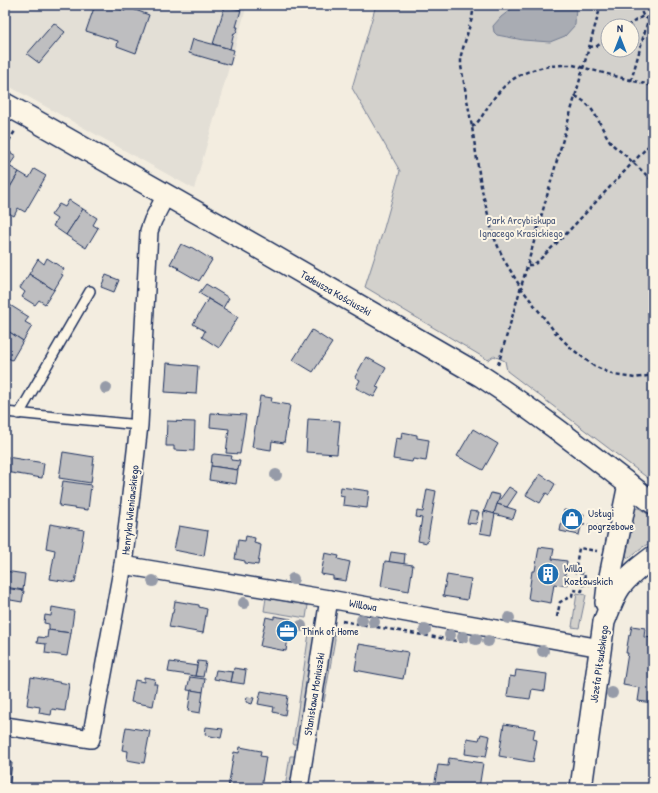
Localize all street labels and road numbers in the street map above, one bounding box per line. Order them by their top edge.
street label: Tadeusza Kościuszki [298,267,374,319]
street label: Henryka Wieniawskiego [118,464,142,556]
street label: Willowa [348,596,379,614]
street label: Józefa Piłsudskiego [587,624,611,704]
street label: Stanisława Moniuszki [301,651,327,737]

